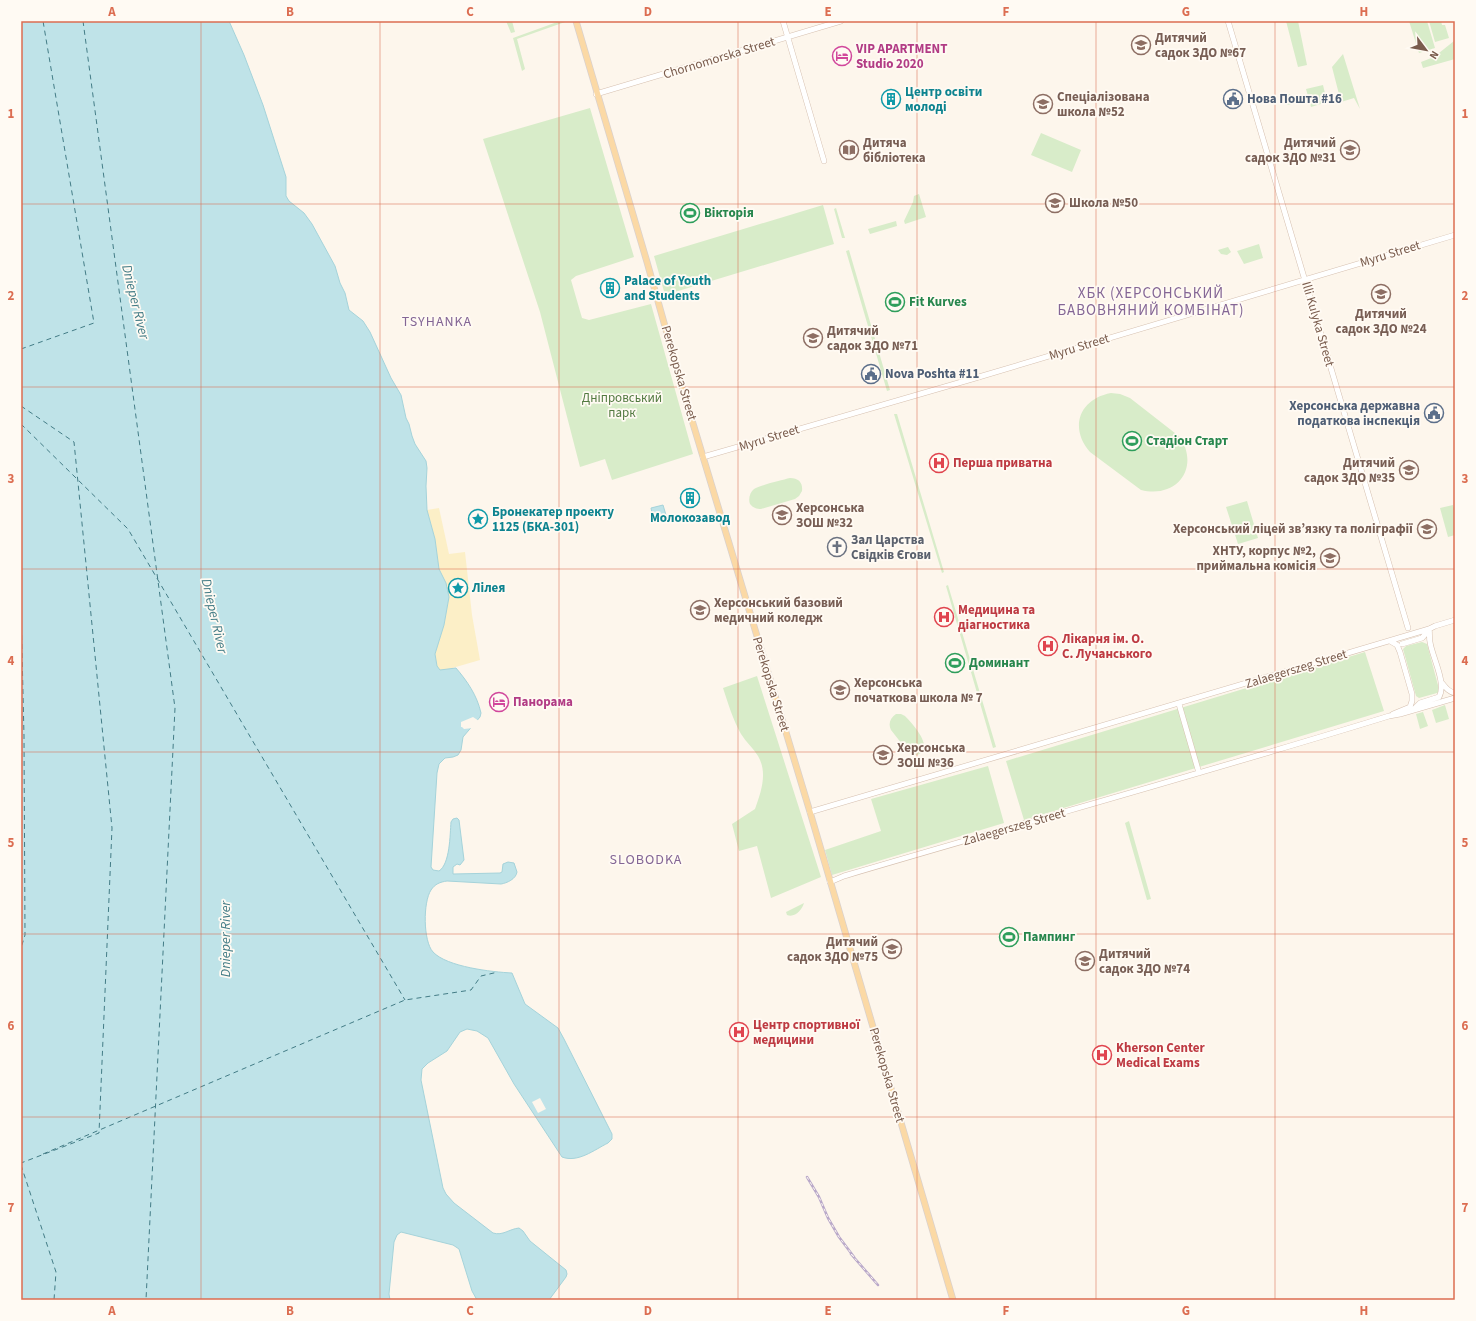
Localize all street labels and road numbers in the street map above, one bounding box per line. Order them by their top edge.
street label: Chornomorska Street [661,32,778,84]
street label: Myru Street [1358,236,1423,272]
street label: Illi Kulyka Street [1297,279,1339,369]
street label: Perekopska Street [657,323,701,423]
street label: Myru Street [1047,329,1112,365]
street label: Myru Street [737,420,802,456]
street label: Perekopska Street [748,634,794,734]
street label: Zalaegerszeg Street [1243,645,1350,693]
street label: Zalaegerszeg Street [961,804,1068,850]
street label: Perekopska Street [865,1025,909,1125]

